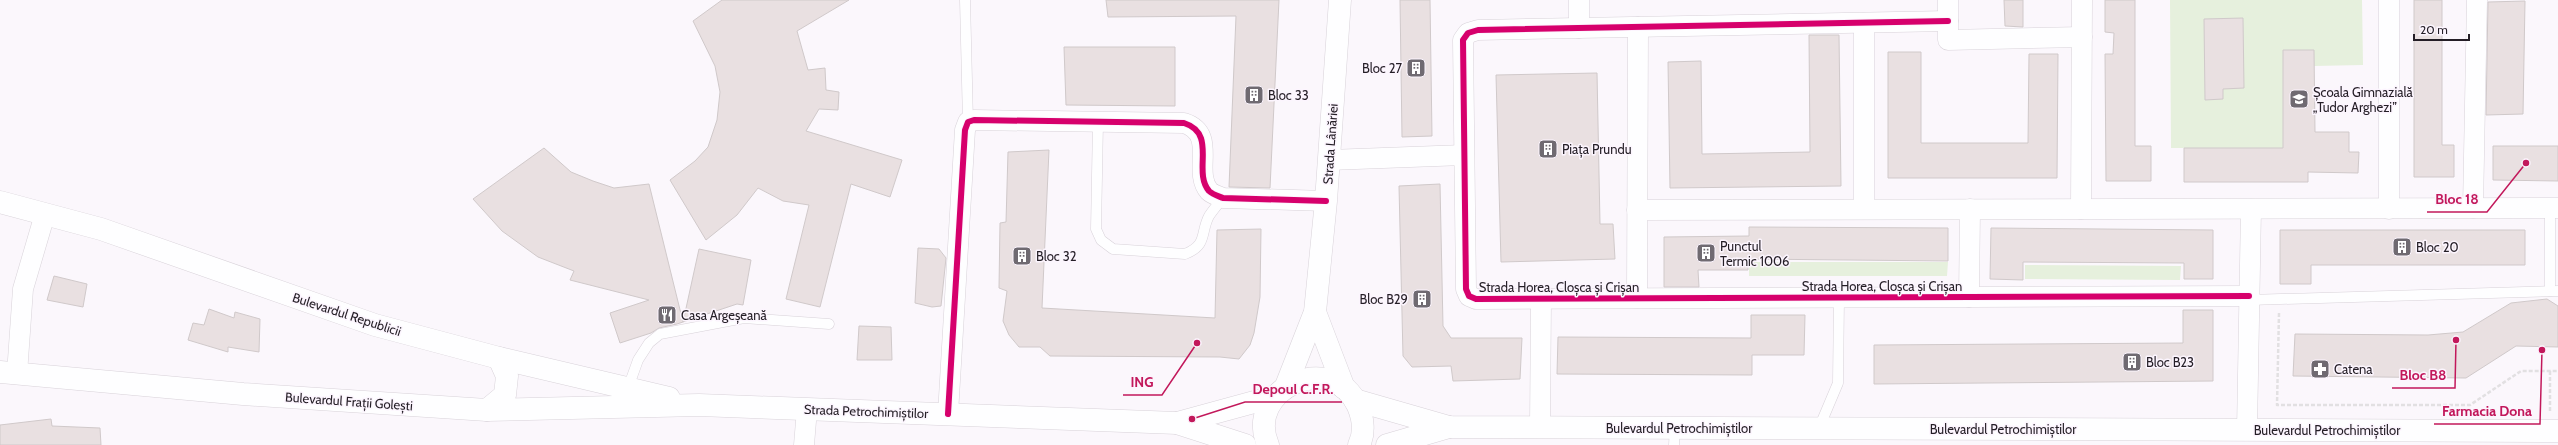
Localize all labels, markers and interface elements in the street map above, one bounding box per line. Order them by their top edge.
scale bar [2414,16,2469,42]
text: 20 m [2420,22,2448,37]
building icon: Bloc 27 [1405,57,1427,79]
place label: Bloc 27 [1362,60,1402,76]
building icon: Bloc 33 [1243,84,1265,106]
place label: Școala Gimnazială „Tudor Arghezi” [2313,84,2414,115]
place label: Bloc 33 [1268,87,1309,103]
school or university icon: Școala Gimnazială „Tudor Arghezi” [2288,88,2310,110]
street label: Strada Lânăriei [1319,103,1341,185]
building icon: Piața Prundu [1537,138,1559,160]
place label: Piața Prundu [1562,141,1632,158]
callout: Bloc 18 [2427,186,2487,212]
text: Bloc 18 [2435,190,2479,208]
building icon: Bloc 20 [2391,236,2413,258]
place label: Punctul Termic 1006 [1720,238,1789,269]
place label: Bloc 20 [2416,239,2459,255]
building icon: Punctul Termic 1006 [1695,242,1717,264]
building icon: Bloc 32 [1011,245,1033,267]
place label: Bloc 32 [1036,248,1077,264]
street label: Strada Horea, Cloșca și Crișan [1802,278,1962,295]
street label: Strada Horea, Cloșca și Crișan [1479,279,1639,296]
building icon: Bloc B29 [1411,288,1433,310]
street label: Bulevardul Republicii [291,289,403,339]
place label: Bloc B29 [1359,291,1408,307]
restaurant icon: Casa Argeșeană [656,304,678,326]
place label: Casa Argeșeană [681,307,768,324]
building icon: Bloc B23 [2121,351,2143,373]
place label: Bloc B23 [2146,354,2194,370]
pharmacy icon: Catena [2309,358,2331,380]
place label: Catena [2334,361,2373,377]
callout: Bloc B8 [2392,362,2455,388]
text: Bloc B8 [2399,366,2447,384]
callout: ING [1123,369,1162,395]
text: ING [1130,373,1154,391]
callout: Depoul C.F.R. [1245,376,1342,402]
text: Depoul C.F.R. [1253,380,1333,398]
street label: Bulevardul Frații Golești [285,389,413,414]
callout: Farmacia Dona [2434,398,2540,424]
street label: Strada Petrochimiștilor [803,401,929,422]
text: Farmacia Dona [2442,402,2532,420]
street label: Bulevardul Petrochimiștilor [1606,420,1753,437]
street label: Bulevardul Petrochimiștilor [1930,421,2077,438]
street label: Bulevardul Petrochimiștilor [2254,422,2401,439]

